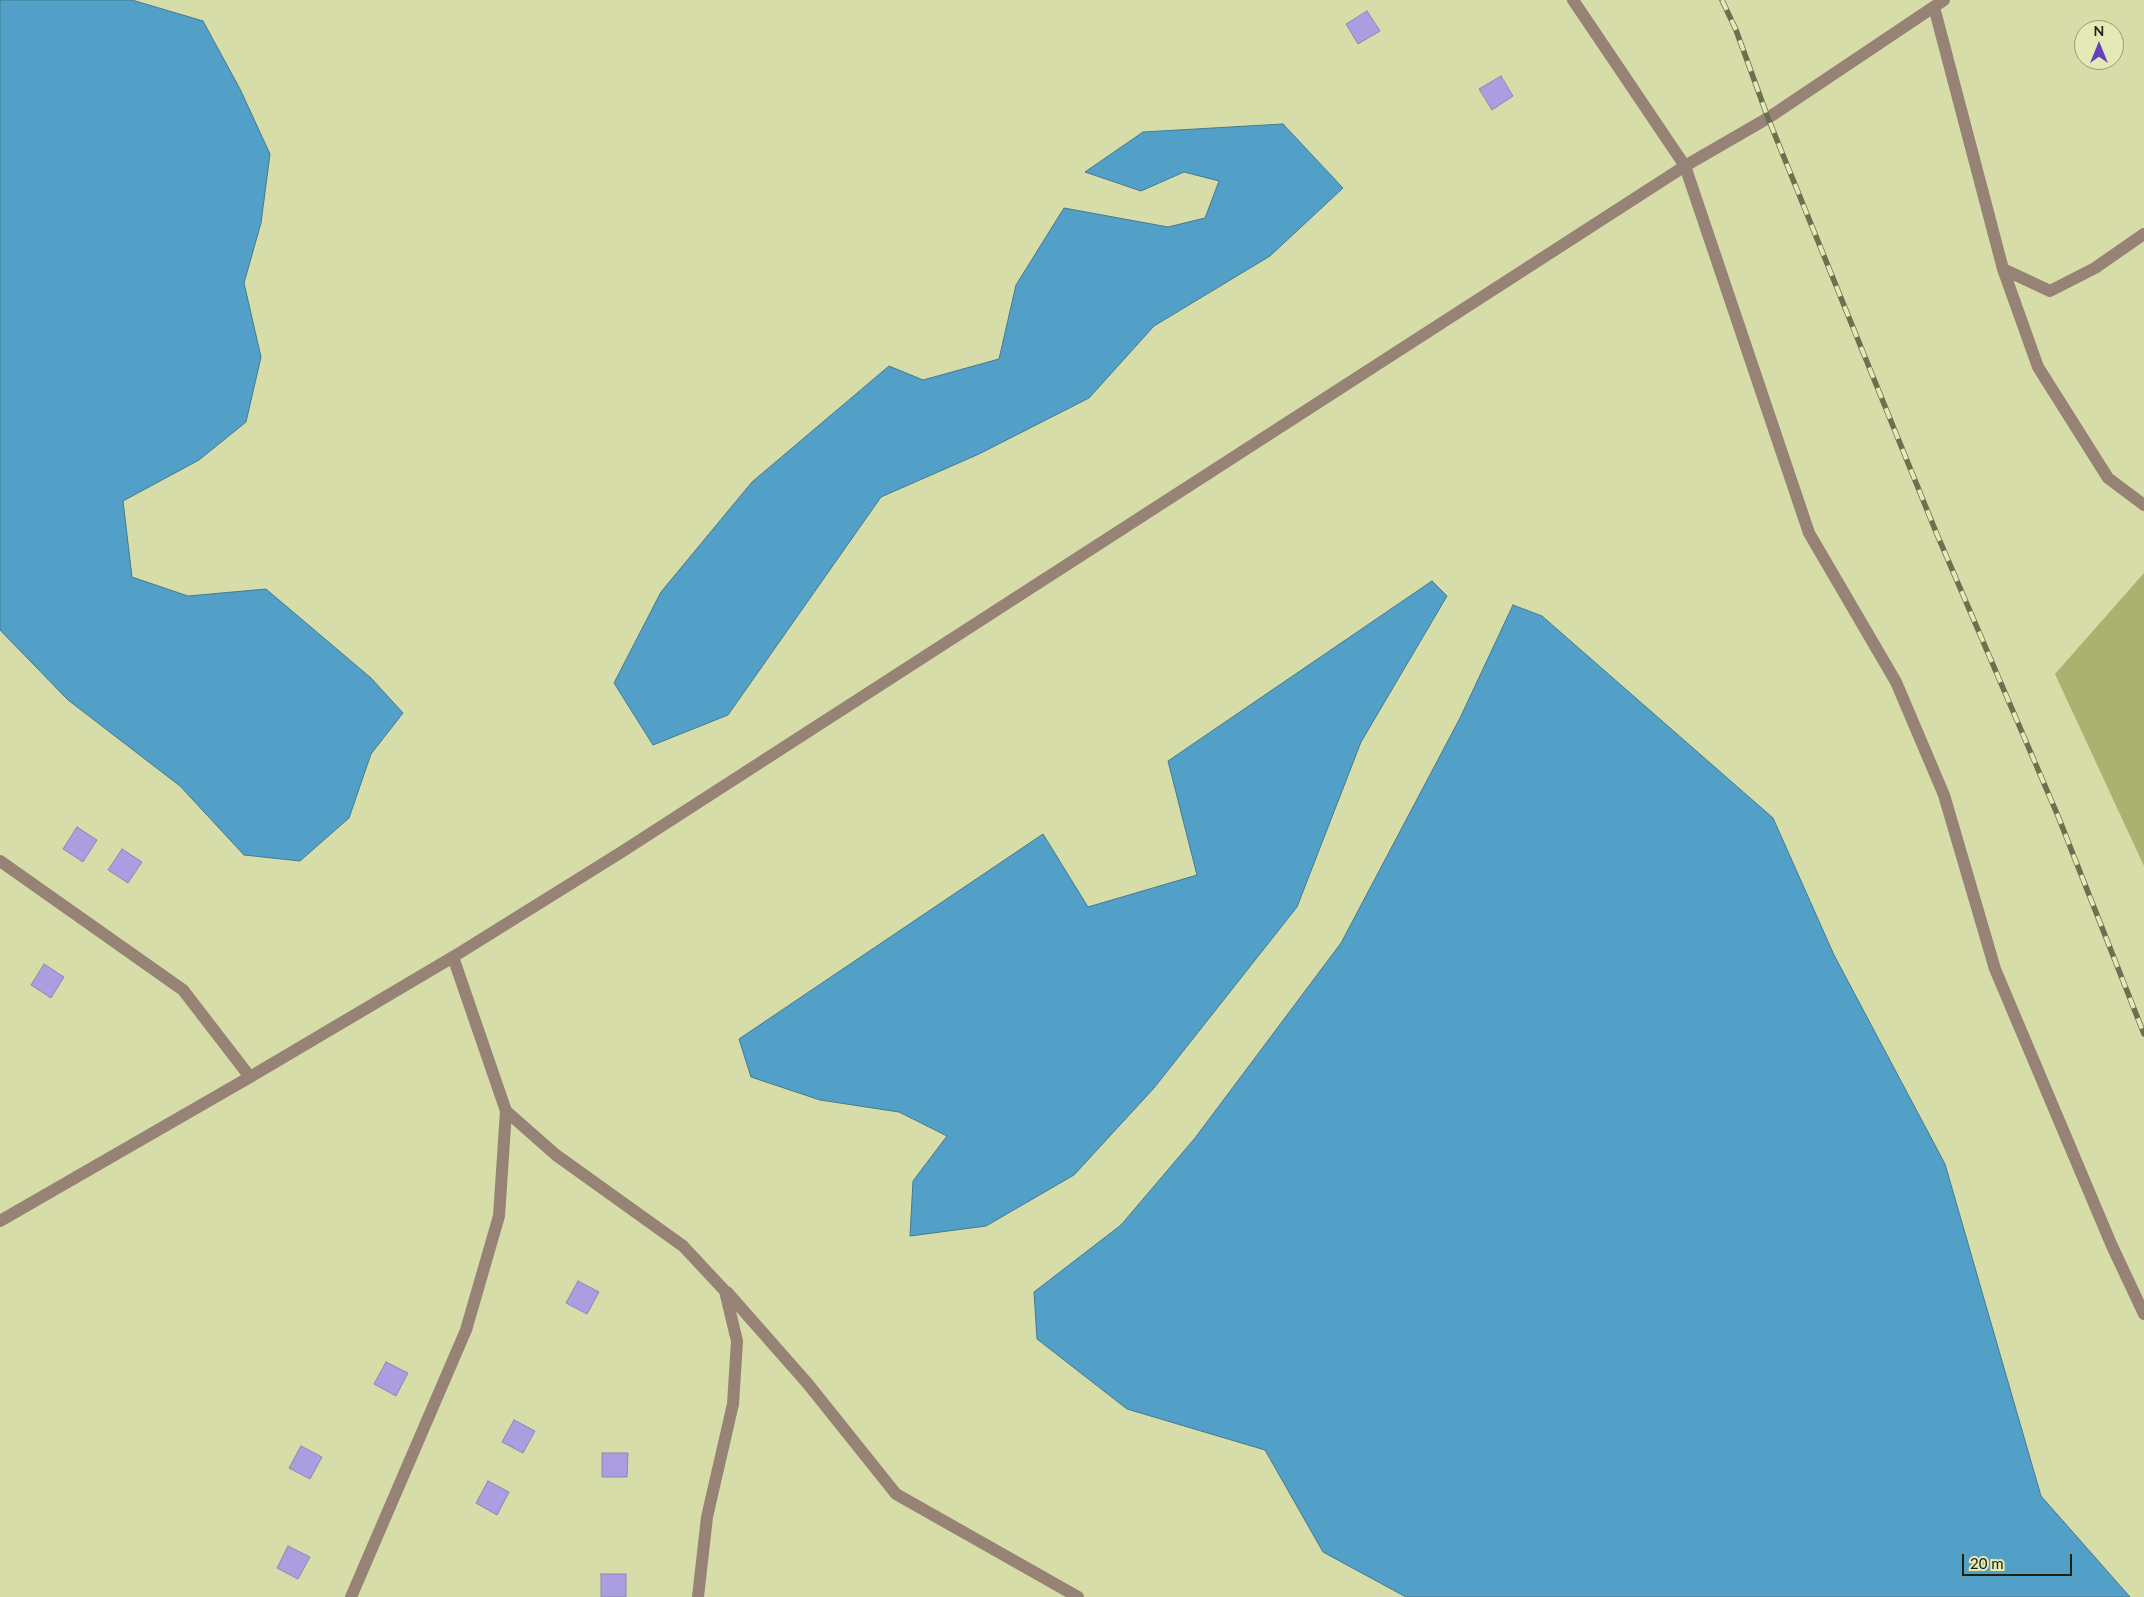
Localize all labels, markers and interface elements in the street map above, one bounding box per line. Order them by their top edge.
north arrow [2074,20,2124,70]
text: N [2094,22,2104,39]
scale bar [1964,1544,2074,1576]
text: 20 m [1970,1554,2004,1572]

